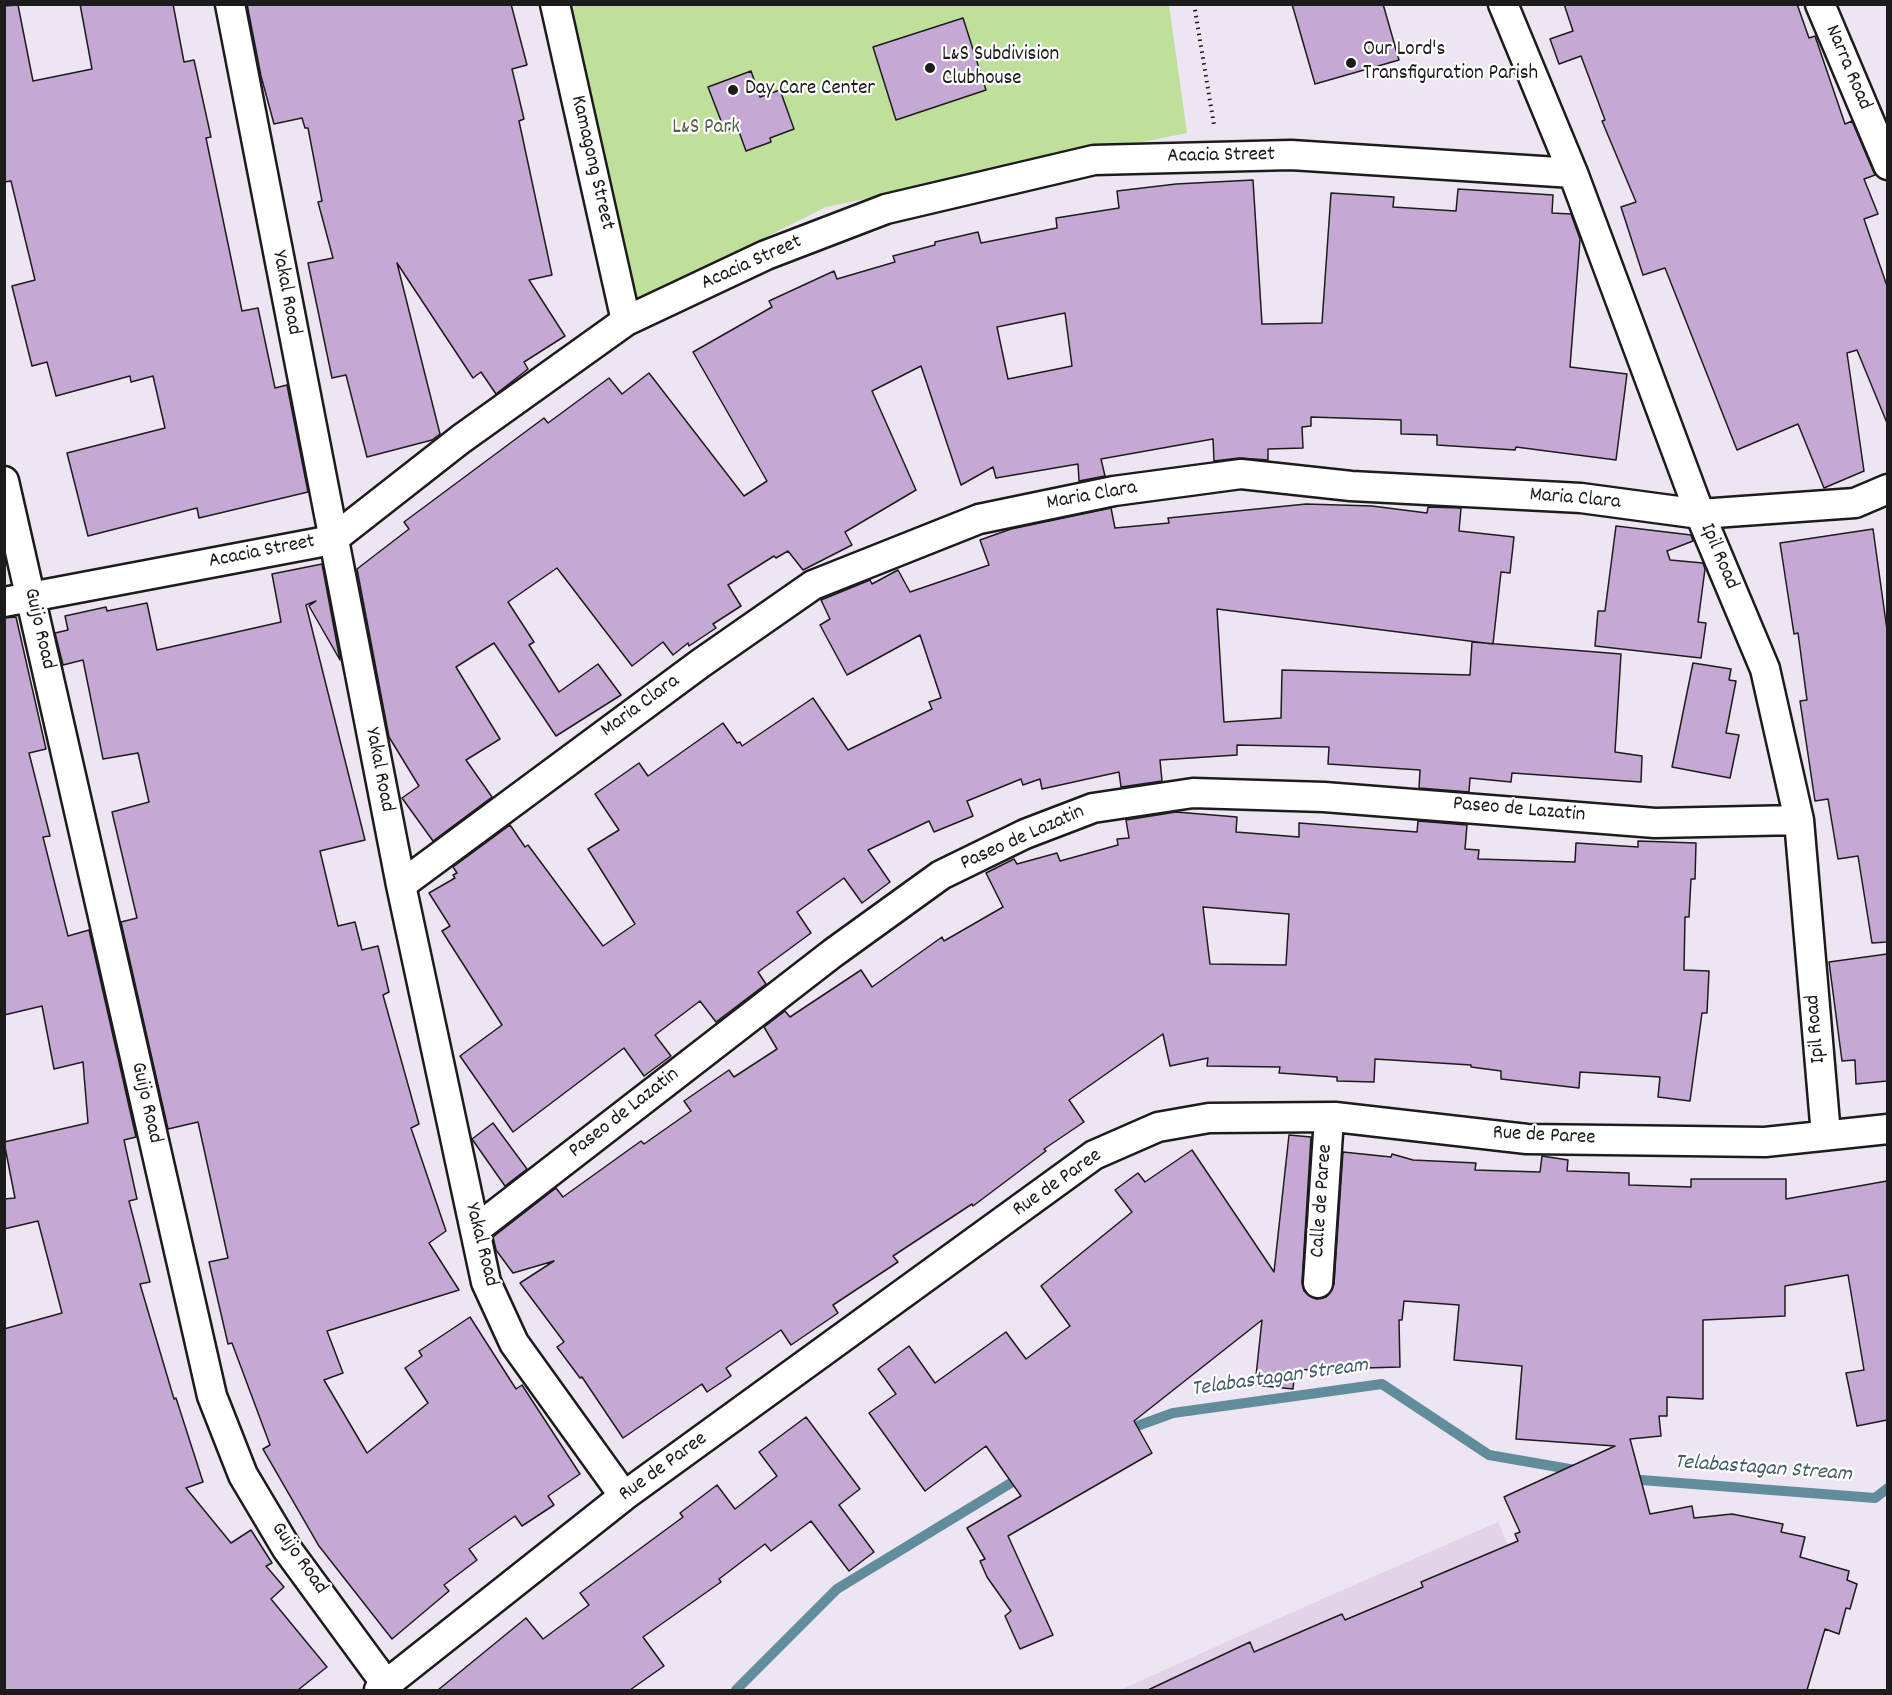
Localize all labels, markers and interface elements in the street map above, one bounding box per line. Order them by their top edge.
street label: Narra Road [1818,22,1876,114]
place label: Our Lord's Transfiguration Parish [1363,38,1538,88]
place label: L&S Subdivision Clubhouse [942,43,1059,93]
marker: Our Lord's Transfiguration Parish [1344,56,1358,70]
marker: L&S Subdivision Clubhouse [923,61,937,75]
place label: Day Care Center [745,77,875,103]
marker: Day Care Center [726,83,740,97]
street label: Kamagong Street [563,93,619,233]
park label: L&S Park [672,116,740,142]
street label: Acacia Street [1167,143,1275,171]
street label: Acacia Street [698,231,806,297]
street label: Yakal Road [265,249,305,337]
street label: Maria Clara [1045,477,1139,517]
street label: Maria Clara [1528,483,1622,517]
street label: Ipil Road [1693,520,1743,594]
street label: Acacia Street [207,530,317,576]
street label: Guijo Road [16,586,60,672]
street label: Maria Clara [597,670,685,744]
street label: Yakal Road [358,726,398,814]
street label: Paseo de Lazatin [1452,793,1586,829]
street label: Paseo de Lazatin [957,800,1089,878]
street label: Ipil Road [1801,993,1833,1065]
street label: Guijo Road [123,1060,167,1146]
street label: Paseo de Lazatin [565,1063,685,1165]
street label: Rue de Paree [1492,1122,1596,1152]
street label: Calle de Paree [1306,1143,1340,1259]
street label: Rue de Paree [1009,1144,1107,1224]
street label: Yakal Road [457,1201,503,1289]
water label: Telabastagan Stream [1190,1354,1370,1404]
street label: Rue de Paree [615,1428,713,1508]
water label: Telabastagan Stream [1673,1451,1853,1489]
street label: Guijo Road [264,1518,332,1600]

